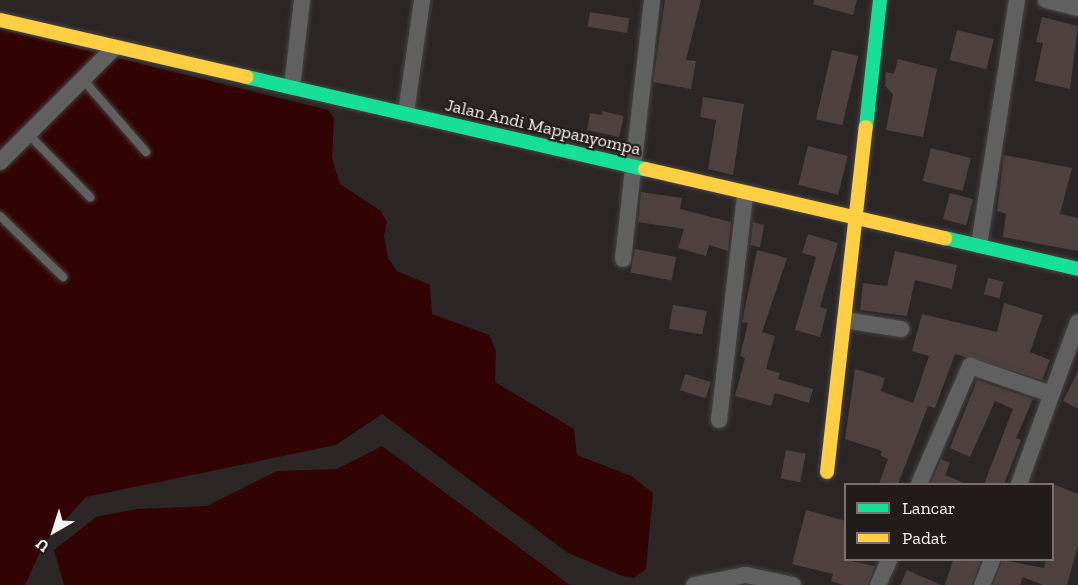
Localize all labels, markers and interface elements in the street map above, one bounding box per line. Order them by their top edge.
street label: Jalan Andi Mappanyompa [443,94,643,160]
legend [844,483,1054,561]
text: Lancar [902,497,955,519]
north arrow [24,501,84,561]
text: Padat [902,527,946,549]
text: U [32,534,53,556]

